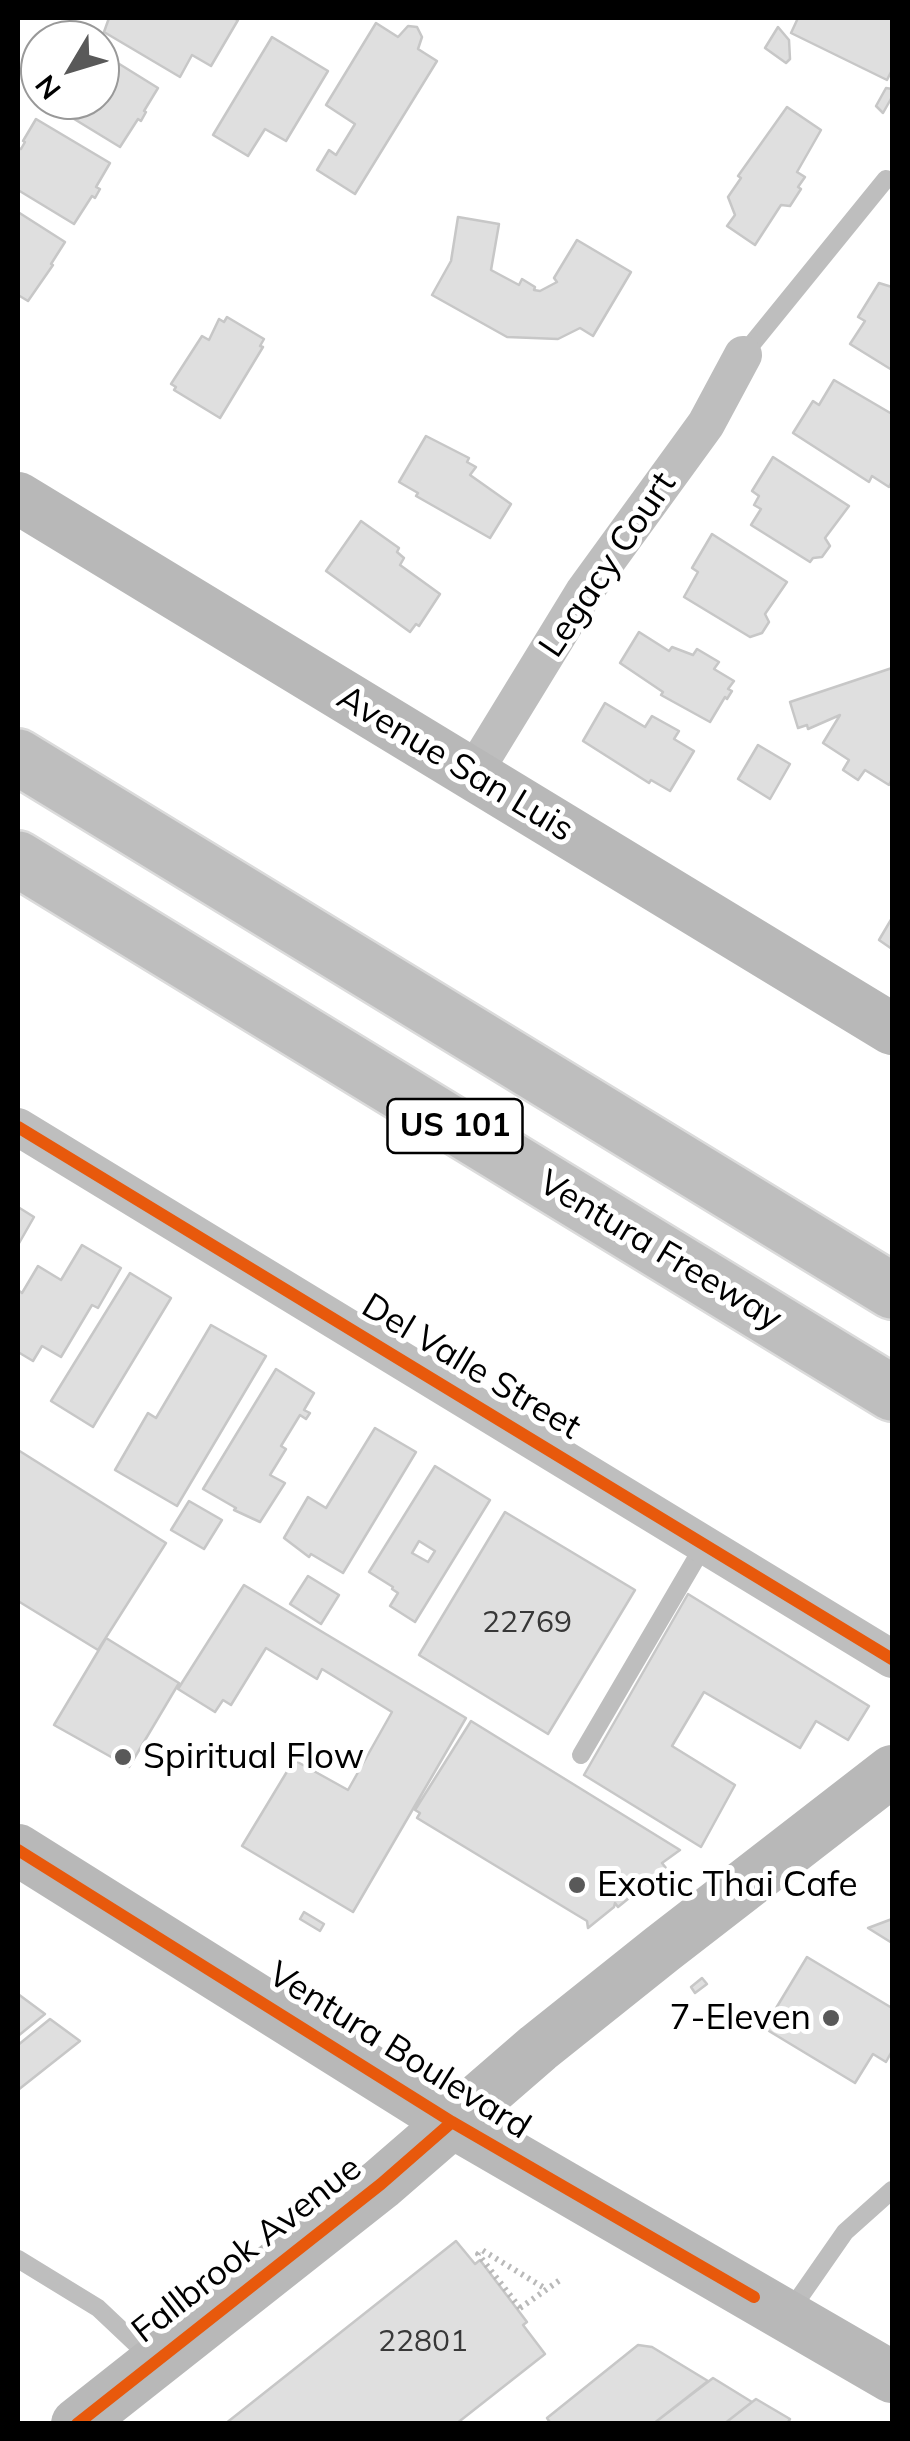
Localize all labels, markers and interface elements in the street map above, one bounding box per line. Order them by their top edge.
north arrow [20,20,120,120]
text: N [27,68,68,107]
street label: Legacy Court [531,465,685,665]
street label: Avenue San Luis [329,677,581,851]
road number: US 101 [388,1099,522,1153]
street label: Ventura Freeway [531,1162,789,1340]
street label: Del Valle Street [354,1285,588,1449]
house number: 22769 [482,1605,572,1641]
place label: Spiritual Flow [143,1736,364,1778]
marker: Spiritual Flow [112,1746,134,1768]
place label: Exotic Thai Cafe [597,1864,858,1906]
marker: Exotic Thai Cafe [566,1874,588,1896]
street label: Ventura Boulevard [260,1953,538,2149]
place label: 7-Eleven [669,1997,811,2039]
marker: 7-Eleven [820,2007,842,2029]
street label: Fallbrook Avenue [124,2148,370,2352]
house number: 22801 [378,2324,468,2360]

